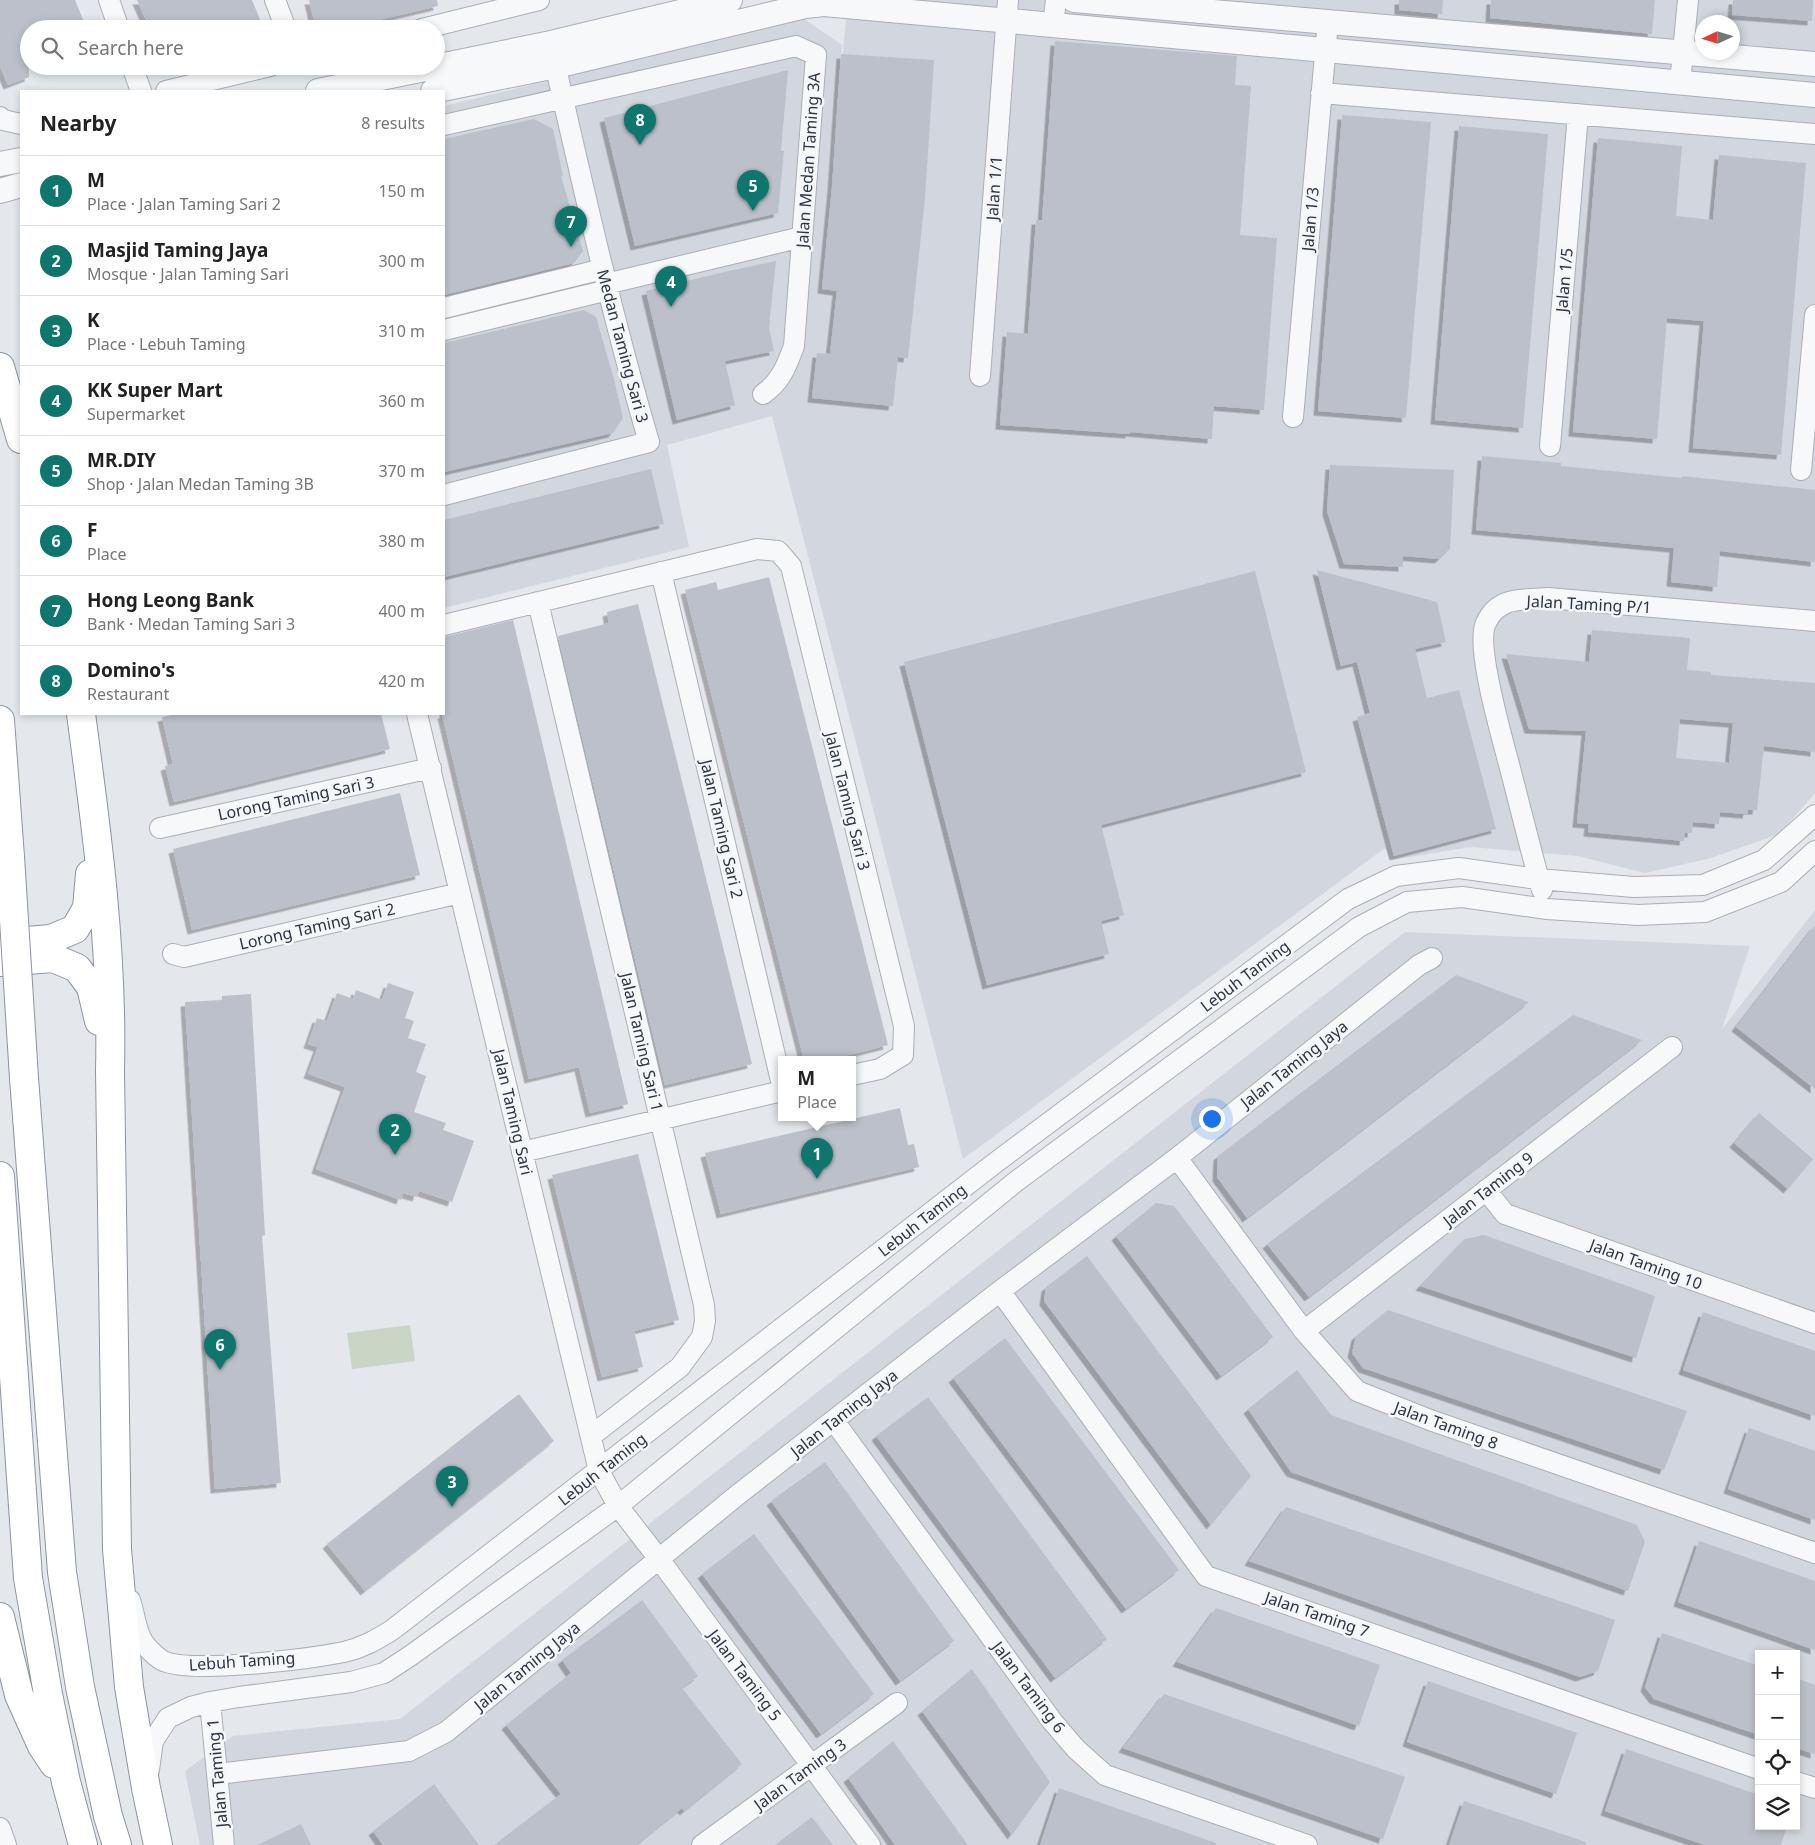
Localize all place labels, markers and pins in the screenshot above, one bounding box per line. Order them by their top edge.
pin: 8 [624,104,656,145]
pin: 5 [737,170,769,211]
pin: 7 [555,206,587,247]
pin: 4 [655,266,687,307]
pin: 2 [379,1114,411,1155]
pin: 1 [801,1138,833,1179]
pin: 6 [204,1329,236,1370]
pin: 3 [436,1466,468,1507]

